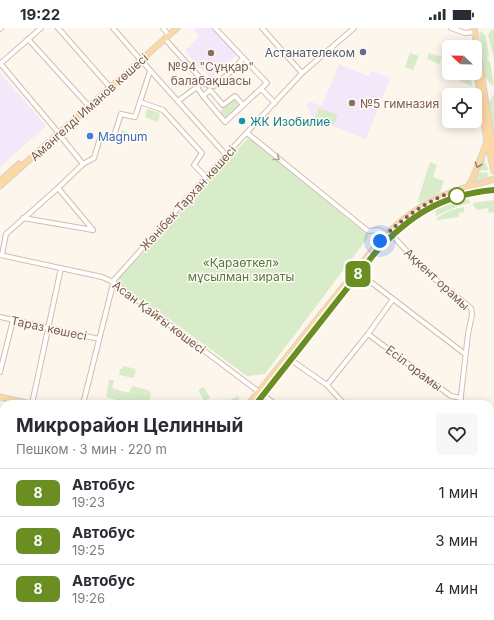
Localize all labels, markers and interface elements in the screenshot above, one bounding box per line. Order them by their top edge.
text: 19:22 [20,5,60,24]
north arrow [442,40,482,80]
map controls [442,40,482,128]
place label: Астанателеком [265,45,355,60]
marker: Астанателеком [358,47,368,57]
marker: №94 "Сұңқар" балабақшасы [206,48,216,58]
street label: Амангелді Иманов көшесі [27,50,151,164]
place label: №94 "Сұңқар" балабақшасы [168,59,254,88]
button: locate [442,88,482,128]
place label: №5 гимназия [360,96,439,111]
marker: №5 гимназия [347,98,357,108]
place label: ЖК Изобилие [250,114,330,129]
marker: ЖК Изобилие [237,116,247,126]
place label: Magnum [98,129,148,144]
marker: Magnum [85,131,95,141]
street label: Жәнібек Тархан көшесі [137,142,239,254]
one-way arrow [273,153,280,160]
one-way arrow [474,161,483,168]
unlabelled marker [448,187,466,205]
your location [370,231,390,251]
street label: Ақкент орамы [401,245,473,313]
park label: «Қараөткел» мұсылман зираты [188,255,294,284]
line badge: 8 [345,261,371,287]
text: 8 [353,265,363,282]
street label: Асан Қайғы көшесі [110,277,208,357]
street label: Тараз көшесі [10,313,88,343]
street label: Есіл орамы [383,342,445,394]
button: heart [436,413,478,455]
text: Микрорайон Целинный [16,414,243,437]
text: Пешком · 3 мин · 220 m [16,441,167,457]
text: Автобус [72,475,135,494]
text: 1 мин [438,483,478,502]
text: 8 [33,484,43,501]
text: 19:23 [72,494,105,510]
text: Автобус [72,523,135,542]
text: 3 мин [435,531,478,550]
text: 8 [33,532,43,549]
text: 19:25 [72,542,105,558]
text: Автобус [72,571,135,590]
text: 4 мин [435,579,478,598]
text: 8 [33,580,43,597]
text: 19:26 [72,590,105,606]

